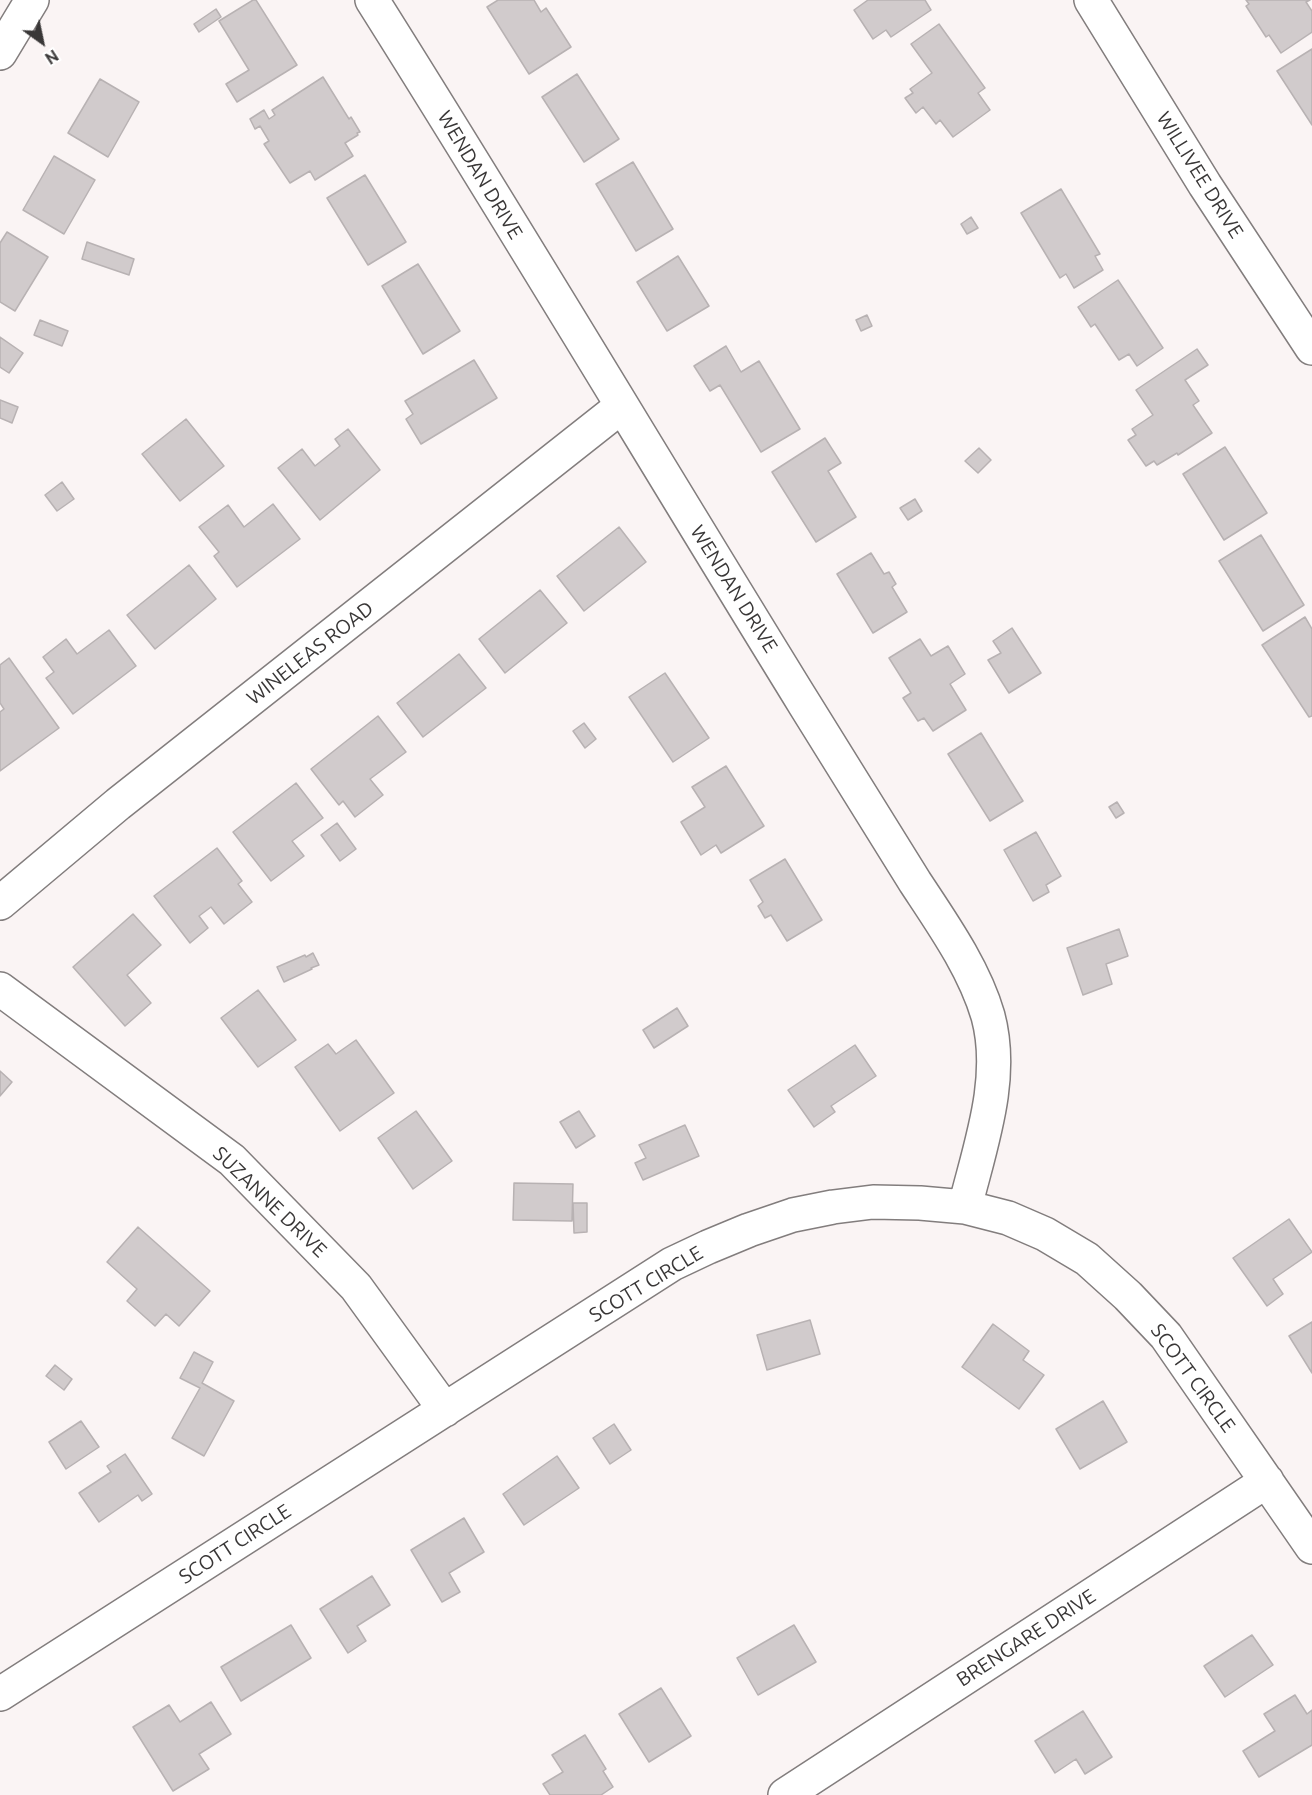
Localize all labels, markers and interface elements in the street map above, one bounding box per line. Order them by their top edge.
north arrow [12,12,72,72]
text: N [42,46,62,68]
street label: WENDAN DRIVE [432,107,528,243]
street label: WILLIVEE DRIVE [1152,107,1248,243]
street label: WENDAN DRIVE [685,521,783,657]
street label: WINELEAS ROAD [242,596,378,710]
street label: SUZANNE DRIVE [208,1142,332,1262]
street label: SCOTT CIRCLE [585,1241,707,1327]
street label: SCOTT CIRCLE [1146,1319,1240,1437]
street label: SCOTT CIRCLE [175,1499,295,1589]
street label: BRENGARE DRIVE [952,1584,1100,1692]

